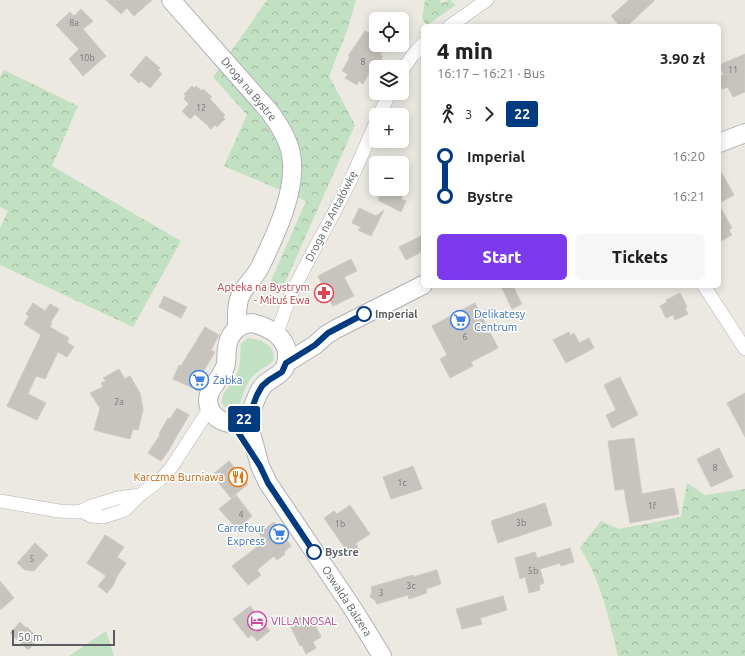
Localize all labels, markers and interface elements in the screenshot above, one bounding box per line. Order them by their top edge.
map controls [369,12,409,196]
button: locate [369,12,409,52]
house number: 8a [69,18,79,28]
text: 4 min [437,38,493,63]
text: 3.90 zł [660,50,705,67]
house number: 10b [79,53,95,63]
street label: Droga na Bystre [219,55,279,123]
house number: 8 [360,57,366,67]
button: layers [369,60,409,100]
house number: 11 [728,65,738,75]
text: 16:17 – 16:21 · Bus [437,66,545,80]
house number: 12 [196,103,206,113]
icon: walk [437,103,459,125]
icon: forward [478,103,500,125]
text: 22 [514,106,530,122]
text: 3 [465,107,472,121]
button: + [369,108,409,148]
text: Imperial [467,148,525,165]
text: 16:20 [672,149,705,163]
button: − [369,156,409,196]
street label: Droga na Antałówkę [303,169,359,263]
text: Bystre [467,188,513,205]
text: 16:21 [672,189,705,203]
button: Start [437,234,567,280]
button: Tickets [575,234,705,280]
place label: Apteka na Bystrym - Mituś Ewa [217,281,310,306]
pharmacy icon: Apteka na Bystrym - Mituś Ewa [313,282,335,304]
marker: Imperial [356,306,372,322]
place label: Imperial [375,308,418,320]
place label: Delikatesy Centrum [474,308,526,333]
supermarket icon: Delikatesy Centrum [449,309,471,331]
house number: 6 [462,332,468,342]
supermarket icon: Żabka [188,369,210,391]
place label: Żabka [213,374,243,386]
house number: 2a [114,397,124,407]
line badge: 22 [226,406,262,432]
text: 22 [236,411,252,427]
house number: 8 [712,463,718,473]
restaurant icon: Karczma Burniawa [227,466,249,488]
place label: Karczma Burniawa [133,471,224,483]
house number: 1c [397,478,407,488]
house number: 1f [648,501,657,511]
house number: 4 [238,510,244,520]
house number: 3b [516,518,526,528]
house number: 1b [335,519,345,529]
place label: Carrefour Express [217,522,266,547]
supermarket icon: Carrefour Express [268,523,290,545]
marker: Bystre [306,544,322,560]
place label: Bystre [325,546,359,558]
house number: 5 [29,554,35,564]
street label: Oswalda Balzera [320,564,374,638]
house number: 5b [528,566,538,576]
house number: 3c [406,581,416,591]
house number: 3 [378,588,384,598]
hotel icon: VILLA NOSAL [246,610,268,632]
place label: VILLA NOSAL [271,615,337,627]
scale bar [12,628,115,647]
text: 50 m [18,631,42,643]

